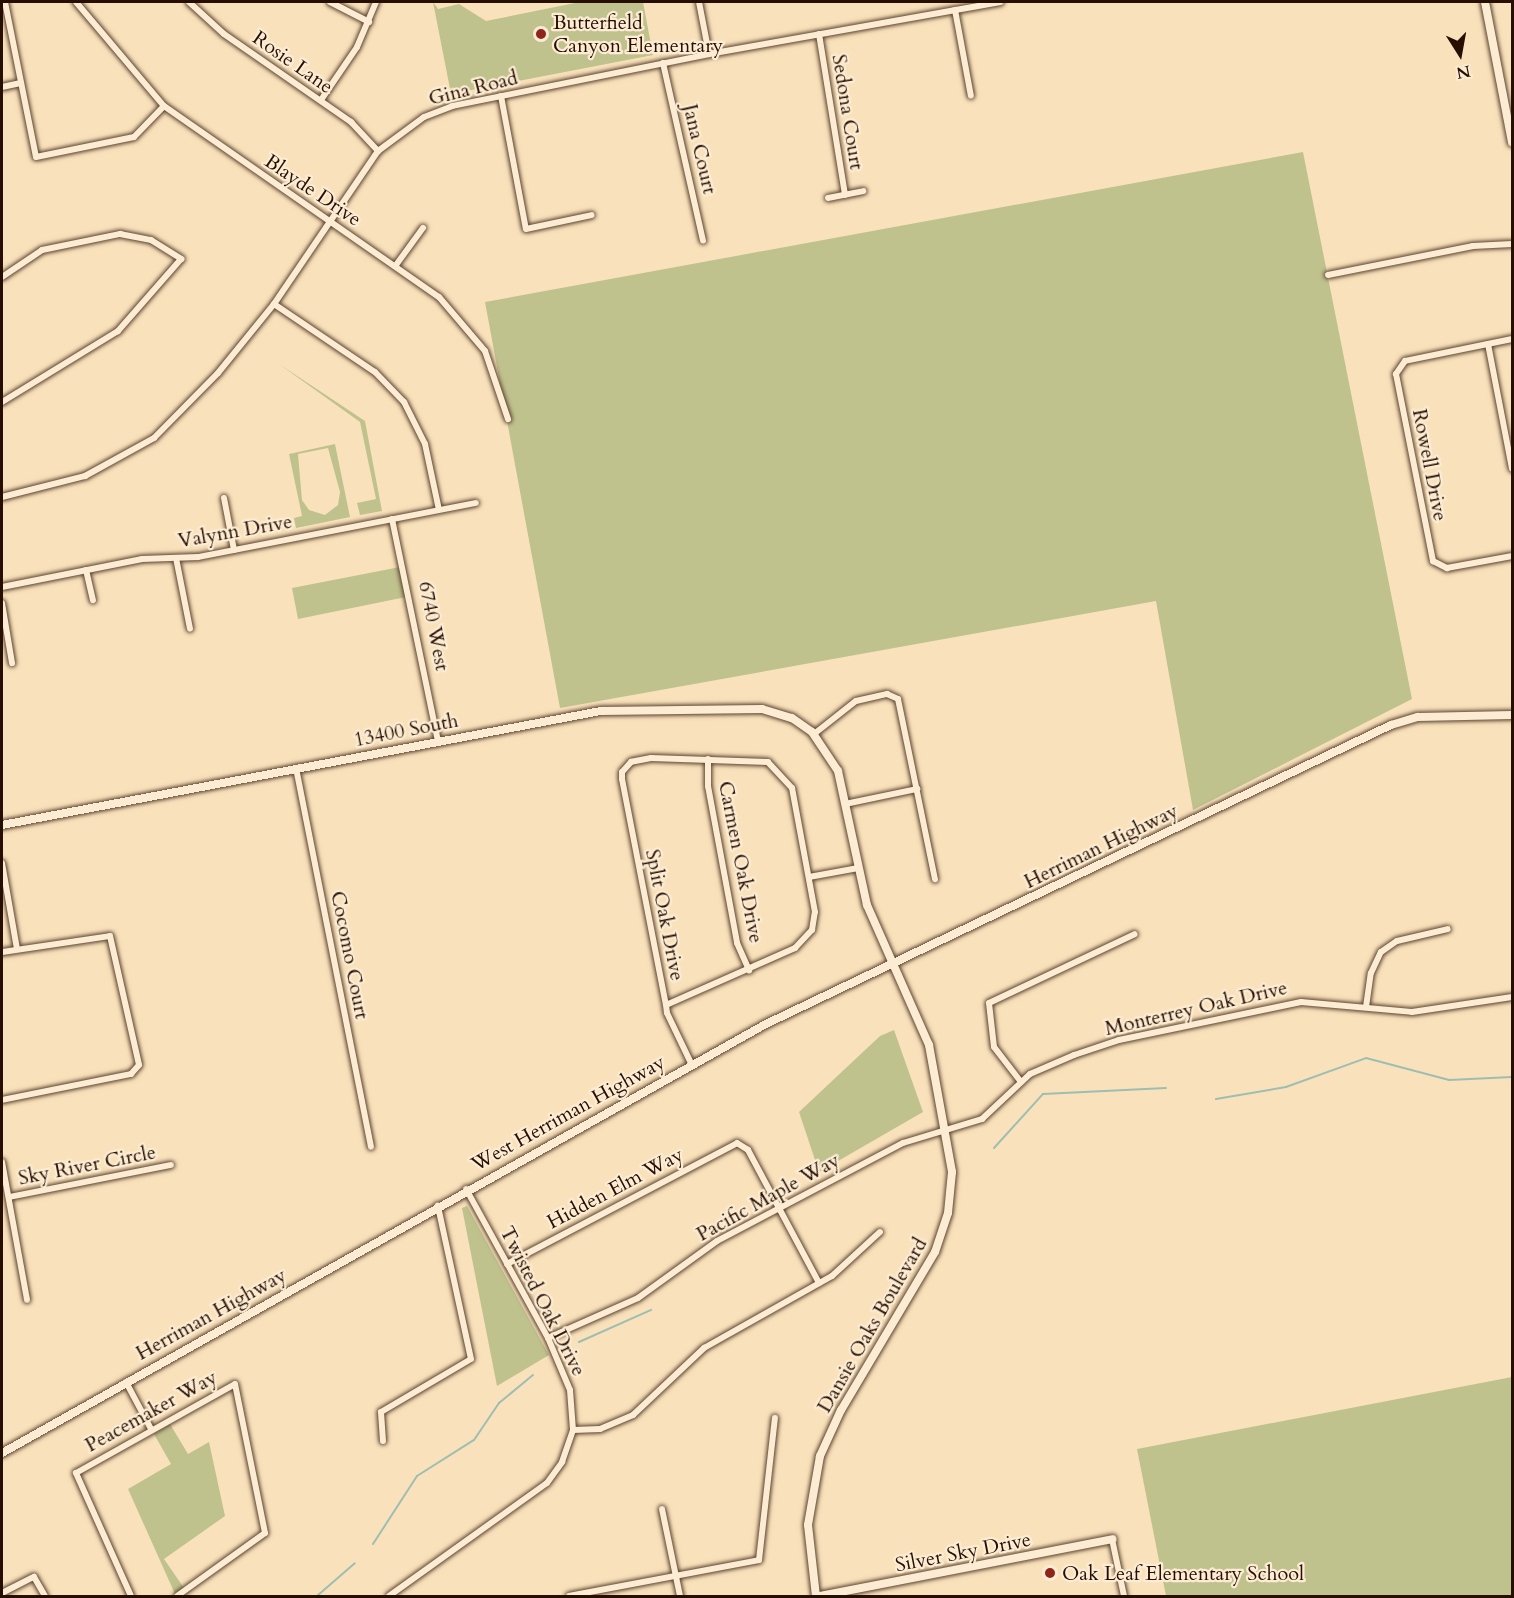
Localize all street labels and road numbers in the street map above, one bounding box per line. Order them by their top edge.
street label: Rosie Lane [248,26,338,98]
street label: Sedona Court [827,53,869,171]
street label: Gina Road [426,65,520,111]
street label: Jana Court [678,102,722,196]
street label: Blayde Drive [260,149,366,231]
street label: Rowell Drive [1407,407,1453,523]
street label: Valynn Drive [176,509,294,553]
street label: 6740 West [414,579,454,673]
street label: 13400 South [352,708,460,752]
street label: Carmen Oak Drive [714,779,768,945]
street label: Herriman Highway [1020,798,1182,894]
street label: Split Oak Drive [640,847,690,983]
street label: Cocomo Court [326,889,374,1021]
street label: Monterrey Oak Drive [1102,975,1290,1041]
street label: West Herriman Highway [467,1050,669,1176]
street label: Sky River Circle [16,1140,158,1190]
street label: Hidden Elm Way [543,1142,687,1234]
street label: Pacific Maple Way [692,1148,844,1246]
street label: Twisted Oak Drive [495,1222,591,1380]
street label: Dansie Oaks Boulevard [812,1233,932,1417]
street label: Herriman Highway [132,1263,290,1365]
street label: Peacemaker Way [81,1365,221,1457]
street label: Silver Sky Drive [893,1527,1033,1577]

